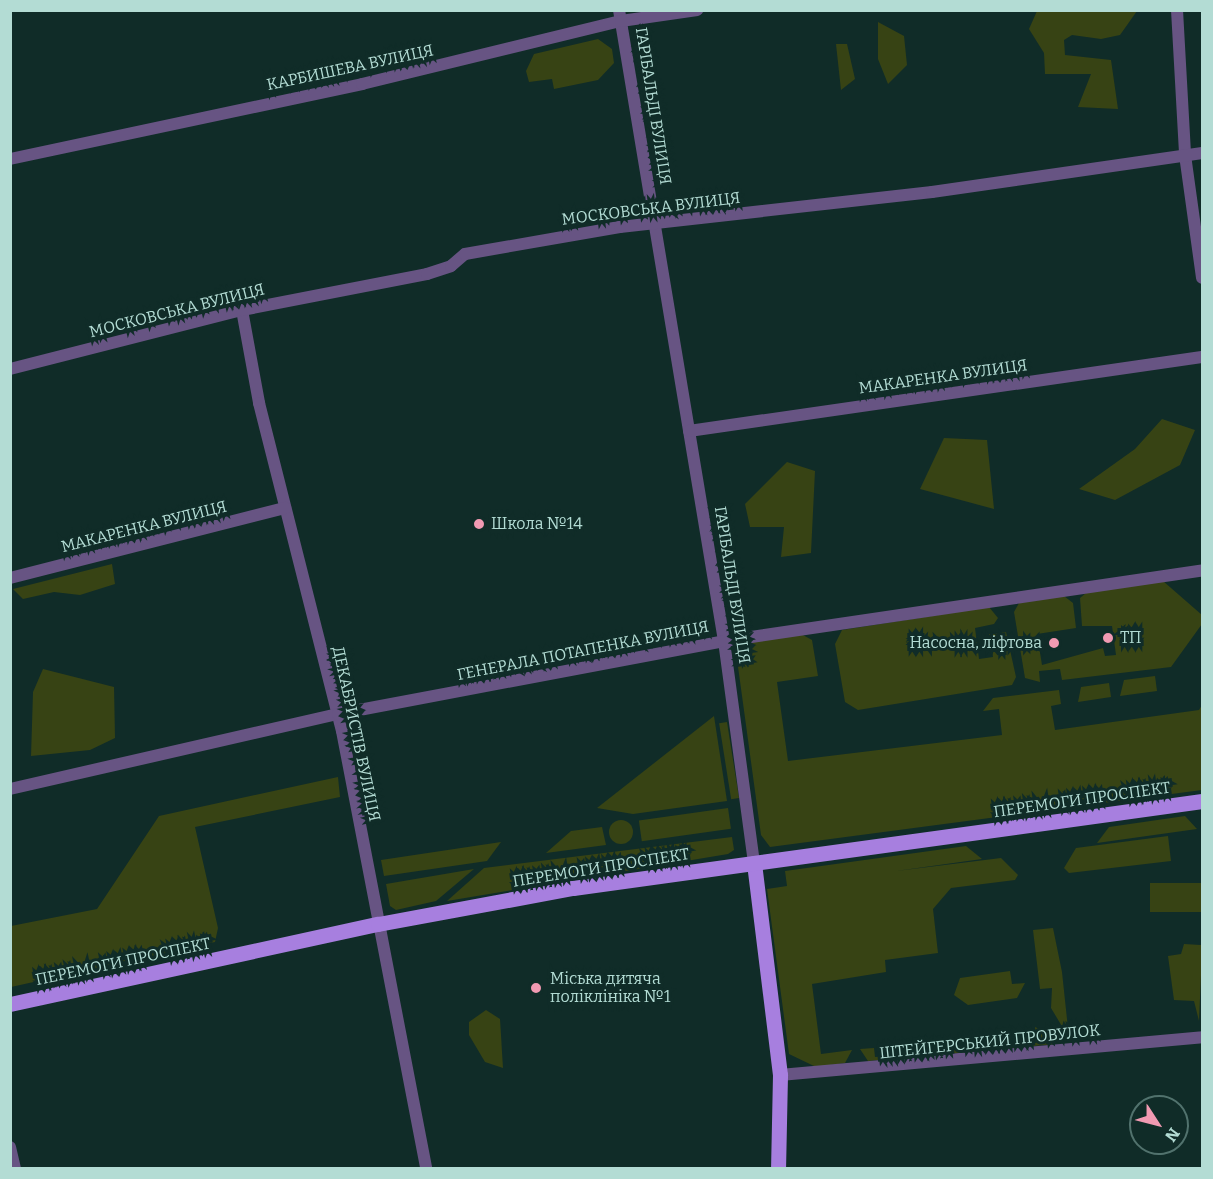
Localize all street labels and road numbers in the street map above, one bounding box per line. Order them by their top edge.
street label: ГАРІБАЛЬДІ ВУЛИЦЯ [631,26,675,186]
street label: КАРБИШЕВА ВУЛИЦЯ [265,41,435,95]
street label: МОСКОВСЬКА ВУЛИЦЯ [561,189,741,229]
street label: МОСКОВСЬКА ВУЛИЦЯ [87,280,267,342]
street label: МАКАРЕНКА ВУЛИЦЯ [858,356,1028,398]
street label: МАКАРЕНКА ВУЛИЦЯ [59,497,229,557]
street label: ГАРІБАЛЬДІ ВУЛИЦЯ [710,505,754,665]
street label: ГЕНЕРАЛА ПОТАПЕНКА ВУЛИЦЯ [456,617,710,685]
street label: ДЕКАБРИСТІВ ВУЛИЦЯ [328,645,384,823]
street label: ПЕРЕМОГИ ПРОСПЕКТ [992,778,1172,822]
street label: ПЕРЕМОГИ ПРОСПЕКТ [511,845,691,891]
street label: ПЕРЕМОГИ ПРОСПЕКТ [34,934,212,990]
street label: ШТЕЙГЕРСЬКИЙ ПРОВУЛОК [878,1021,1102,1063]

